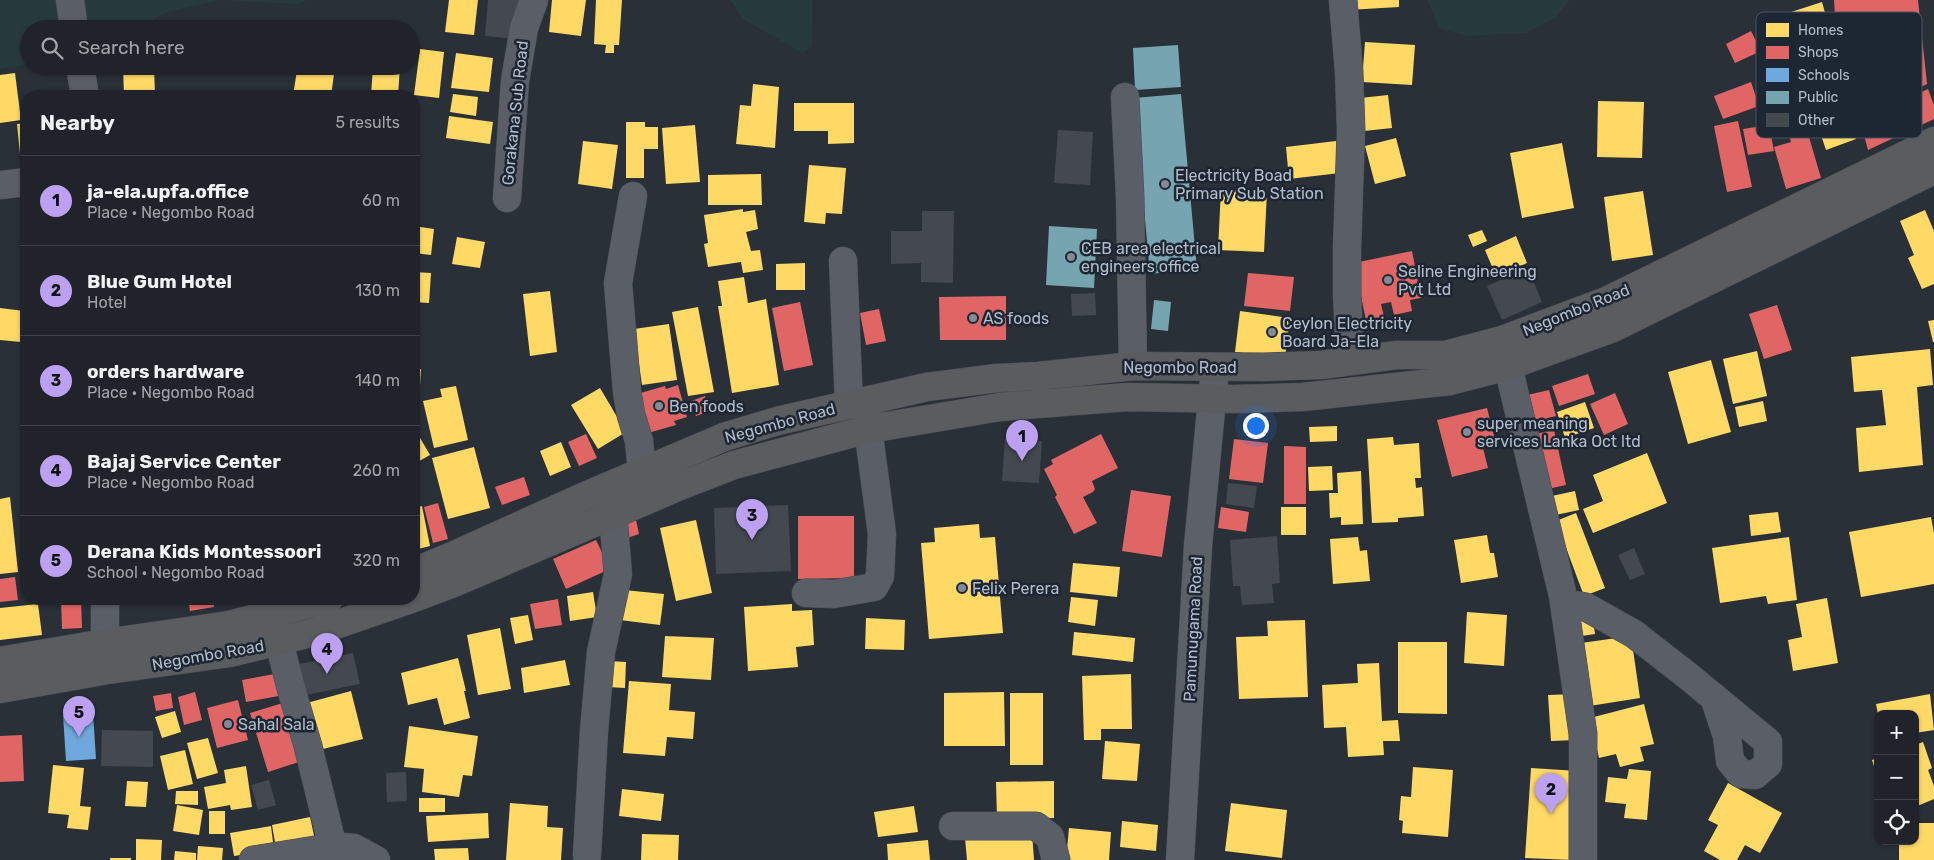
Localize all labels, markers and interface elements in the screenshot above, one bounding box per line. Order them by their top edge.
legend [1756,12,1922,138]
search box [20,20,420,75]
text: Homes [1798,22,1843,39]
icon: search [38,34,66,62]
text: Search here [78,36,185,59]
street label: Gorakana Sub Road [498,40,532,186]
text: Shops [1798,44,1839,61]
text: Schools [1798,67,1850,84]
text: Public [1798,89,1839,106]
text: Nearby [40,110,115,135]
text: Other [1798,112,1835,129]
text: 5 results [336,113,400,132]
place label: Electricity Boad Primary Sub Station [1175,166,1324,203]
marker: Electricity Boad Primary Sub Station [1159,178,1171,190]
text: ja-ela.upfa.office [87,180,249,203]
text: 1 [52,191,60,210]
text: 60 m [362,191,400,210]
text: Place · Negombo Road [87,203,255,222]
place label: CEB area electrical engineers office [1081,239,1221,276]
marker: CEB area electrical engineers office [1065,251,1077,263]
place label: Seline Engineering Pvt Ltd [1398,262,1537,299]
text: Blue Gum Hotel [87,270,232,293]
marker: Seline Engineering Pvt Ltd [1382,274,1394,286]
street label: Negombo Road [1520,280,1632,340]
text: 2 [51,281,61,300]
text: 130 m [355,281,400,300]
text: Hotel [87,293,127,312]
place label: AS foods [983,309,1049,328]
marker: AS foods [967,312,979,324]
place label: Ceylon Electricity Board Ja-Ela [1282,314,1412,351]
marker: Ceylon Electricity Board Ja-Ela [1266,326,1278,338]
street label: Negombo Road [1123,358,1237,377]
text: orders hardware [87,360,244,383]
text: 3 [51,371,61,390]
text: 140 m [355,371,400,390]
text: Place · Negombo Road [87,383,255,402]
place label: Ben foods [669,397,744,416]
street label: Negombo Road [723,399,837,447]
marker: Ben foods [653,400,665,412]
your location [1243,413,1269,439]
place label: super meaning services Lanka Oct ltd [1477,414,1641,451]
pin: 1 [1006,420,1038,461]
marker: super meaning services Lanka Oct ltd [1461,426,1473,438]
text: Bajaj Service Center [87,450,281,473]
text: 4 [51,461,61,480]
text: 260 m [353,461,400,480]
text: Place · Negombo Road [87,473,255,492]
pin: 3 [736,499,768,540]
text: Derana Kids Montessoori [87,540,322,563]
text: 5 [51,551,61,570]
text: 320 m [353,551,400,570]
street label: Pamunugama Road [1180,556,1206,702]
text: School · Negombo Road [87,563,265,582]
place label: Felix Perera [972,579,1059,598]
marker: Felix Perera [956,582,968,594]
pin: 4 [311,633,343,674]
street label: Negombo Road [150,636,266,674]
pin: 5 [63,696,95,737]
map controls [1874,710,1919,845]
button: + [1874,710,1919,755]
place label: Sahal Sala [238,715,315,734]
marker: Sahal Sala [222,718,234,730]
button: − [1874,755,1919,800]
pin: 2 [1535,773,1567,814]
button: locate [1874,800,1919,845]

